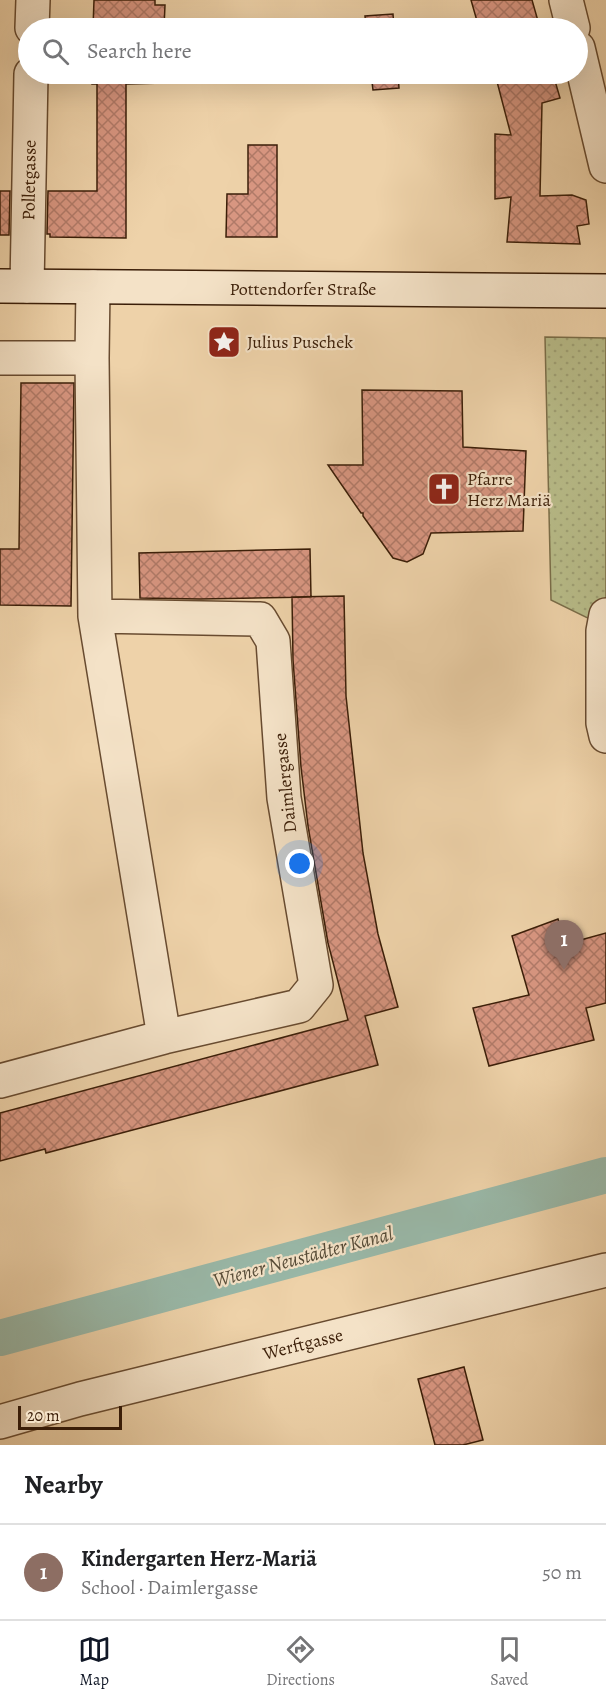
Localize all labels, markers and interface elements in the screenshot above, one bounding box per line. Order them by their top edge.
search box [18,18,588,84]
icon: search [39,35,72,68]
text: Search here [87,36,192,66]
street label: Polletgasse [16,140,42,220]
street label: Pottendorfer Straße [230,277,376,301]
place icon: Julius Puschek [206,324,242,360]
place label: Julius Puschek [247,330,353,354]
place label: Pfarre Herz Mariä [467,467,551,512]
church icon: Pfarre Herz Mariä [426,471,462,507]
street label: Daimlergasse [268,732,302,834]
your location [285,849,314,878]
pin: 1 [544,920,584,970]
water label: Wiener Neustädter Kanal [210,1220,396,1294]
street label: Werftgasse [259,1322,346,1366]
scale bar [18,1403,122,1430]
text: 20 m [27,1405,60,1427]
text: Nearby [24,1467,103,1502]
text: Kindergarten Herz-Mariä [81,1544,317,1574]
text: 1 [40,1559,47,1586]
text: 50 m [542,1559,582,1586]
text: School · Daimlergasse [81,1574,258,1601]
tab: Map [78,1633,111,1691]
tab: Directions [266,1633,335,1691]
tab: Saved [490,1633,528,1691]

